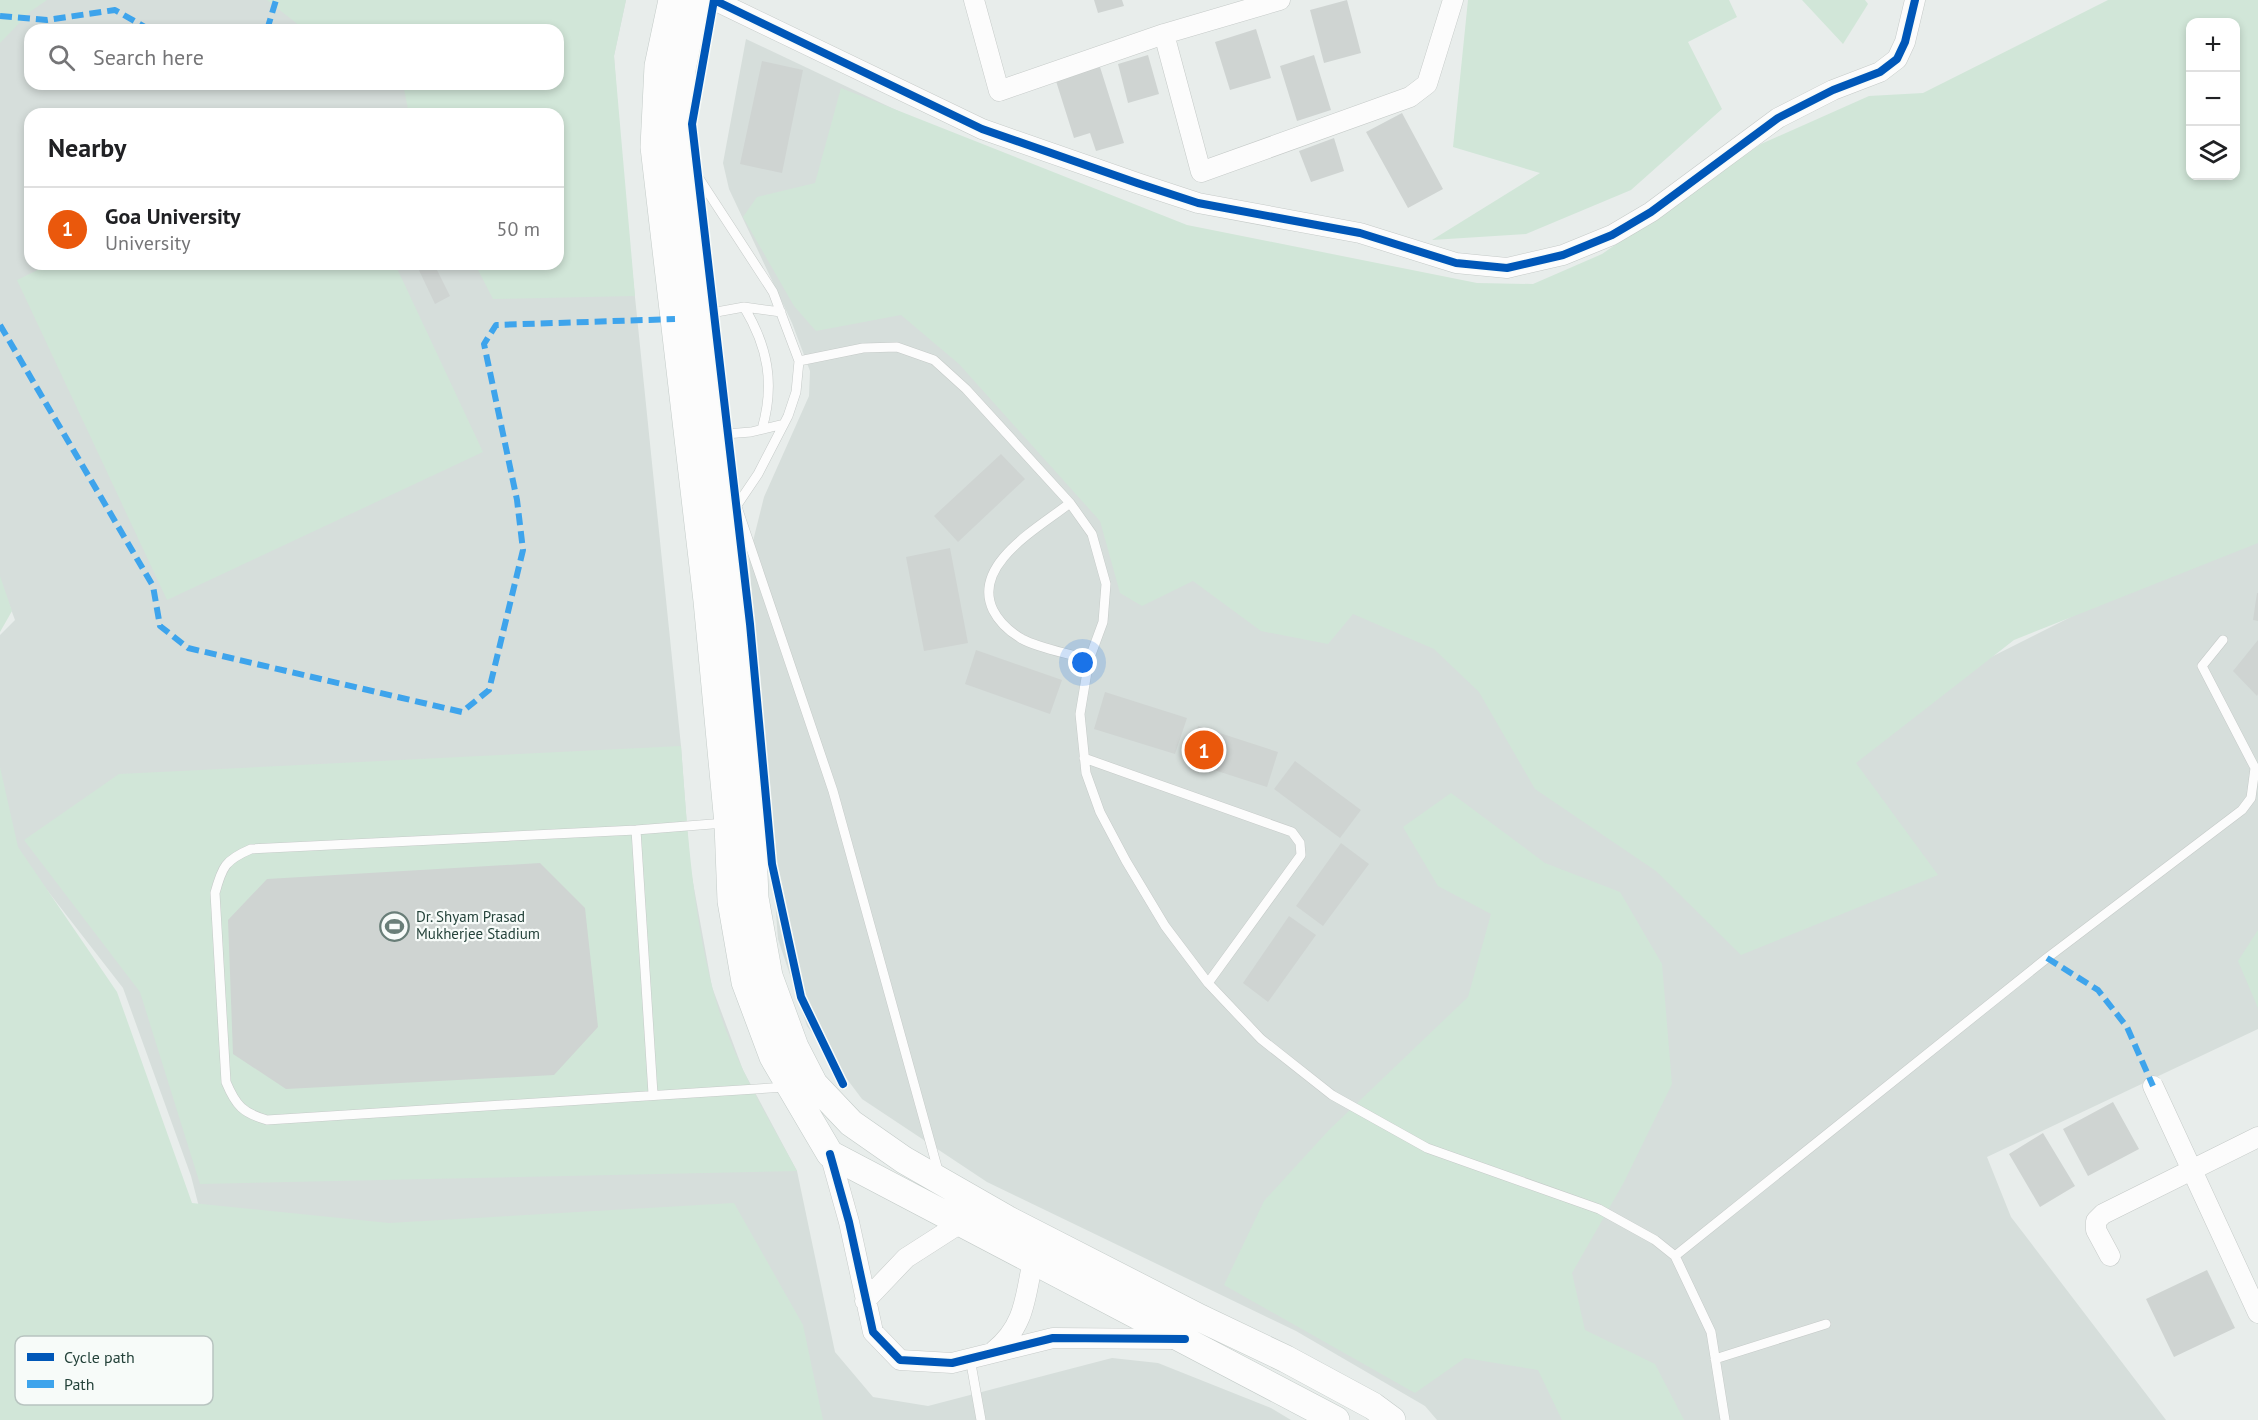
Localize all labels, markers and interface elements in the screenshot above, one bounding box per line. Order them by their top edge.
map controls [2186,18,2240,180]
button: + [2186,18,2240,72]
search box [24,24,564,90]
icon: search [45,41,78,74]
text: Search here [93,43,204,71]
button: − [2186,72,2240,126]
button: layers [2186,126,2240,180]
text: Nearby [48,131,126,164]
text: Goa University [105,202,241,230]
text: 1 [62,216,73,242]
text: 50 m [497,216,540,242]
text: University [105,230,191,256]
your location [1068,648,1097,677]
pin: 1 [1184,728,1224,772]
place label: Dr. Shyam Prasad Mukherjee Stadium [416,907,540,943]
sports icon: Dr. Shyam Prasad Mukherjee Stadium [379,910,411,942]
legend [15,1336,213,1405]
text: Cycle path [64,1347,135,1367]
text: Path [64,1374,95,1394]

